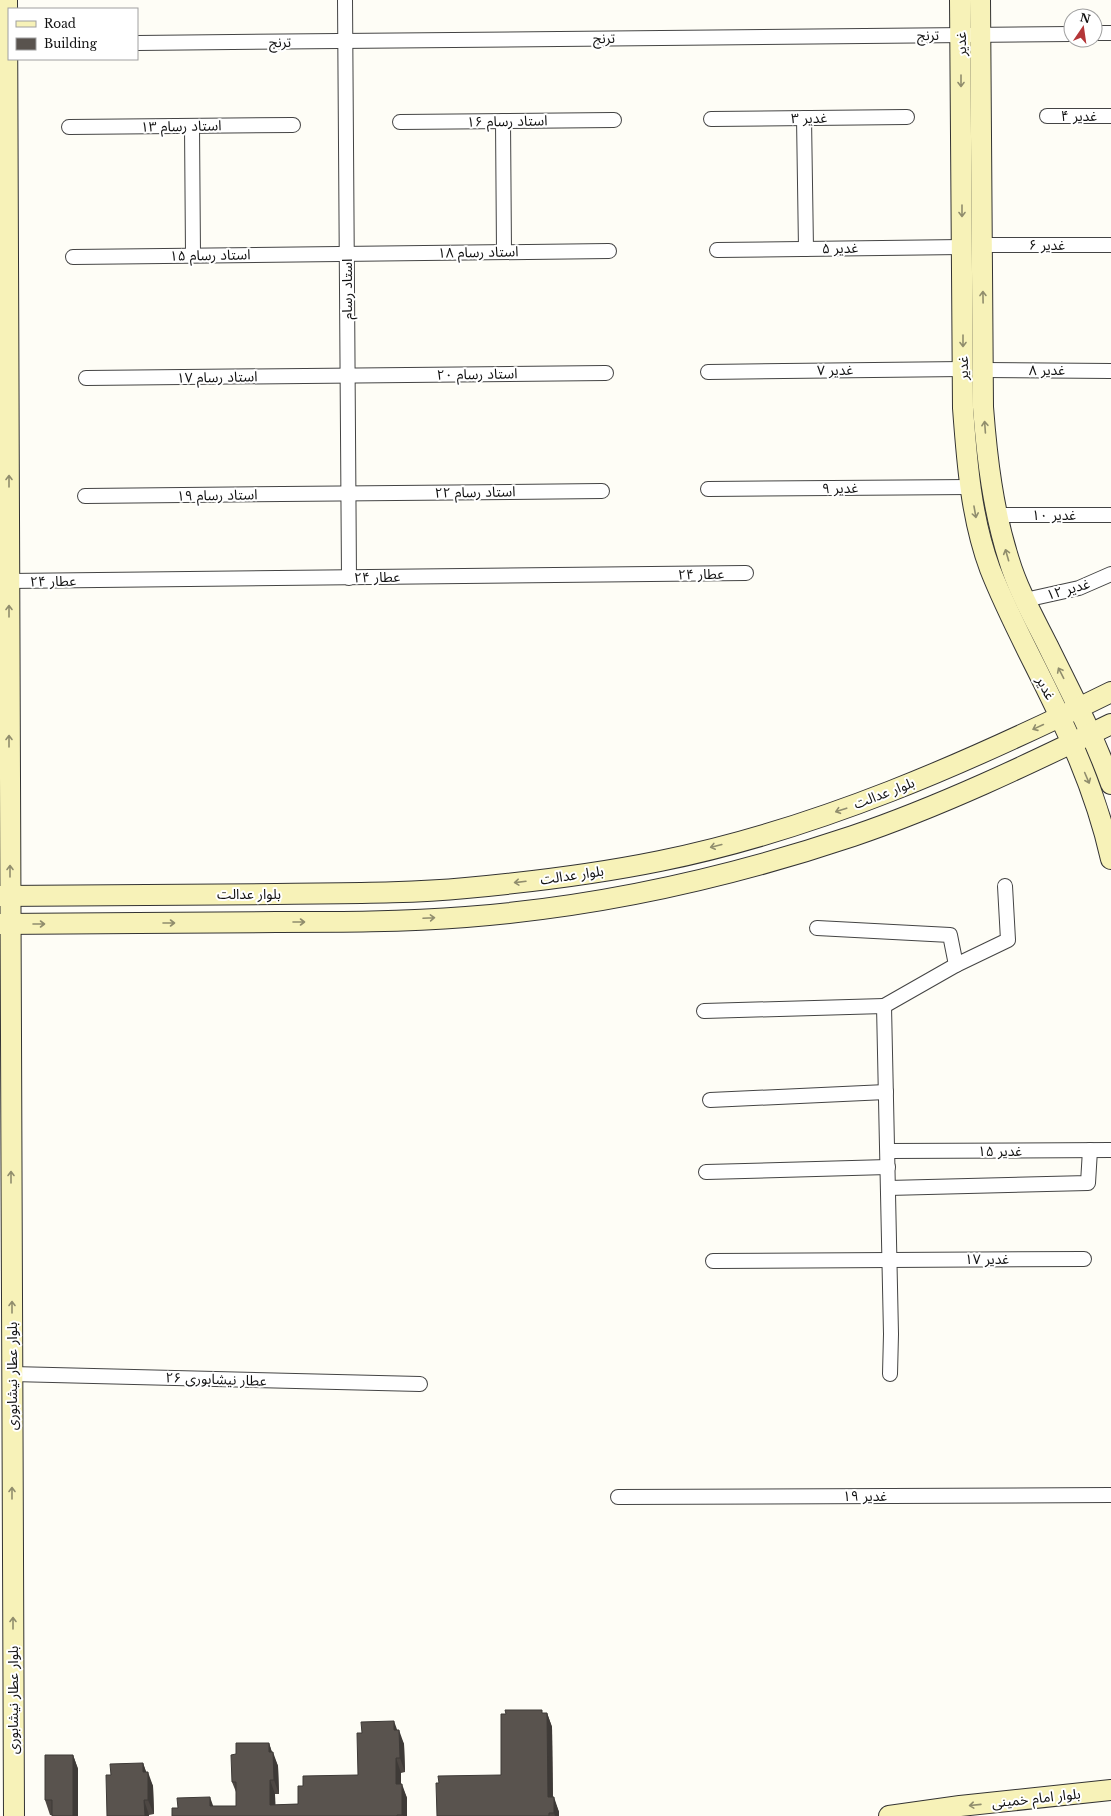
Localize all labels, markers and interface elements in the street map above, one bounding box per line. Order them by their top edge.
legend [8,8,138,60]
north arrow [1063,8,1103,48]
text: N [1079,10,1093,26]
text: Road [44,16,76,31]
street label: ترنج [917,26,939,46]
street label: ترنج [593,29,615,49]
street label: غدیر [952,32,970,57]
street label: ترنج [269,33,291,53]
text: Building [44,36,98,51]
one-way arrow [957,74,965,87]
street label: غدیر ۴ [1061,107,1097,125]
street label: غدیر ۳ [791,109,827,127]
street label: استاد رسام ۱۶ [466,111,548,133]
street label: استاد رسام ۱۳ [140,116,222,138]
one-way arrow [958,204,966,217]
street label: غدیر ۶ [1029,236,1065,254]
street label: غدیر ۵ [822,239,858,257]
street label: استاد رسام ۱۸ [437,242,519,264]
street label: استاد رسام ۱۵ [169,245,251,267]
street label: استاد رسام [338,259,358,319]
one-way arrow [979,291,987,304]
one-way arrow [959,334,967,347]
street label: غدیر [954,356,972,381]
street label: غدیر ۷ [817,361,853,379]
street label: غدیر ۸ [1029,361,1065,379]
street label: استاد رسام ۲۰ [436,364,518,386]
street label: استاد رسام ۱۷ [176,367,258,389]
one-way arrow [981,421,988,434]
one-way arrow [5,475,13,488]
street label: غدیر ۹ [822,479,858,497]
street label: استاد رسام ۲۲ [434,482,516,504]
street label: استاد رسام ۱۹ [176,485,258,507]
one-way arrow [972,505,980,518]
street label: غدیر ۱۰ [1032,506,1076,524]
one-way arrow [1003,548,1011,561]
street label: عطار ۲۴ [678,565,724,583]
street label: عطار ۲۴ [354,568,400,586]
street label: عطار ۲۴ [30,572,76,590]
street label: غدیر ۱۲ [1044,574,1092,604]
one-way arrow [5,605,13,618]
one-way arrow [1057,667,1064,679]
street label: غدیر [1032,672,1060,703]
one-way arrow [1032,724,1044,731]
one-way arrow [5,735,13,748]
one-way arrow [1084,772,1091,784]
street label: بلوار عدالت [851,773,917,813]
one-way arrow [834,807,847,814]
one-way arrow [710,843,723,851]
street label: بلوار عدالت [539,862,605,888]
one-way arrow [6,865,14,878]
one-way arrow [514,878,527,886]
street label: بلوار عدالت [217,885,281,903]
one-way arrow [422,915,435,922]
one-way arrow [292,918,305,926]
one-way arrow [162,919,175,927]
one-way arrow [32,920,45,928]
street label: غدیر ۱۵ [978,1142,1022,1160]
one-way arrow [7,1171,15,1184]
street label: غدیر ۱۷ [965,1250,1009,1268]
one-way arrow [8,1301,16,1314]
street label: بلوار عطار نیشابوری [3,1322,21,1430]
street label: عطار نیشابوری ۲۶ [165,1368,267,1390]
one-way arrow [8,1487,16,1500]
street label: غدیر ۱۹ [843,1487,887,1505]
one-way arrow [9,1617,17,1630]
street label: بلوار عطار نیشابوری [4,1646,22,1754]
street label: بلوار امام خمینی [991,1784,1082,1814]
one-way arrow [969,1801,982,1808]

